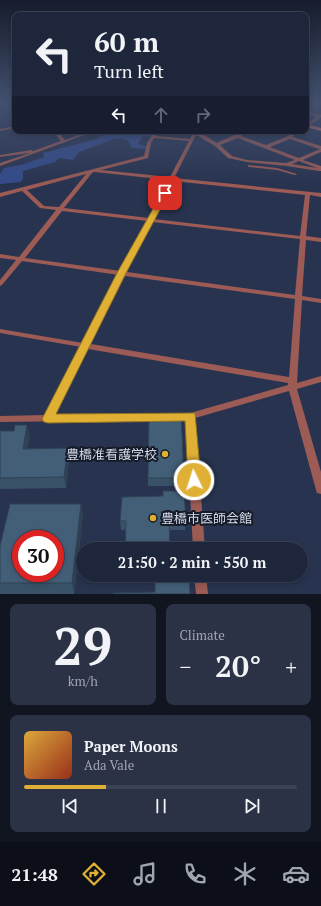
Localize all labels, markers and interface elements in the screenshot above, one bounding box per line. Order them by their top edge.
text: 60 m [94,23,159,60]
icon: left [28,28,80,80]
text: Turn left [94,59,164,83]
icon: left [108,104,130,126]
icon: ahead [150,104,172,126]
icon: right [192,104,214,126]
pin [148,176,182,210]
icon: arrive [154,182,176,204]
place label: 豊橋准看護学校 [66,445,157,463]
marker: 豊橋准看護学校 [160,449,170,459]
position arrow [173,459,215,501]
place label: 豊橋市医師会館 [161,509,252,527]
marker: 豊橋市医師会館 [148,513,158,523]
speed limit sign: 30 [12,530,64,582]
text: 21:50 · 2 min · 550 m [118,552,266,572]
text: 29 [53,611,112,680]
text: Climate [180,626,225,644]
text: 20° [215,646,261,686]
text: − [180,652,191,681]
text: + [285,652,297,681]
text: km/h [68,672,98,690]
text: Paper Moons [84,736,178,756]
text: Ada Vale [84,756,134,774]
icon: previous [59,795,81,817]
icon: pause [150,795,172,817]
icon: next [241,795,263,817]
icon: directions [80,860,108,888]
icon: music [131,860,159,888]
icon: phone [181,860,209,888]
icon: climate [231,860,259,888]
icon: car [282,860,310,888]
text: 21:48 [11,862,58,886]

